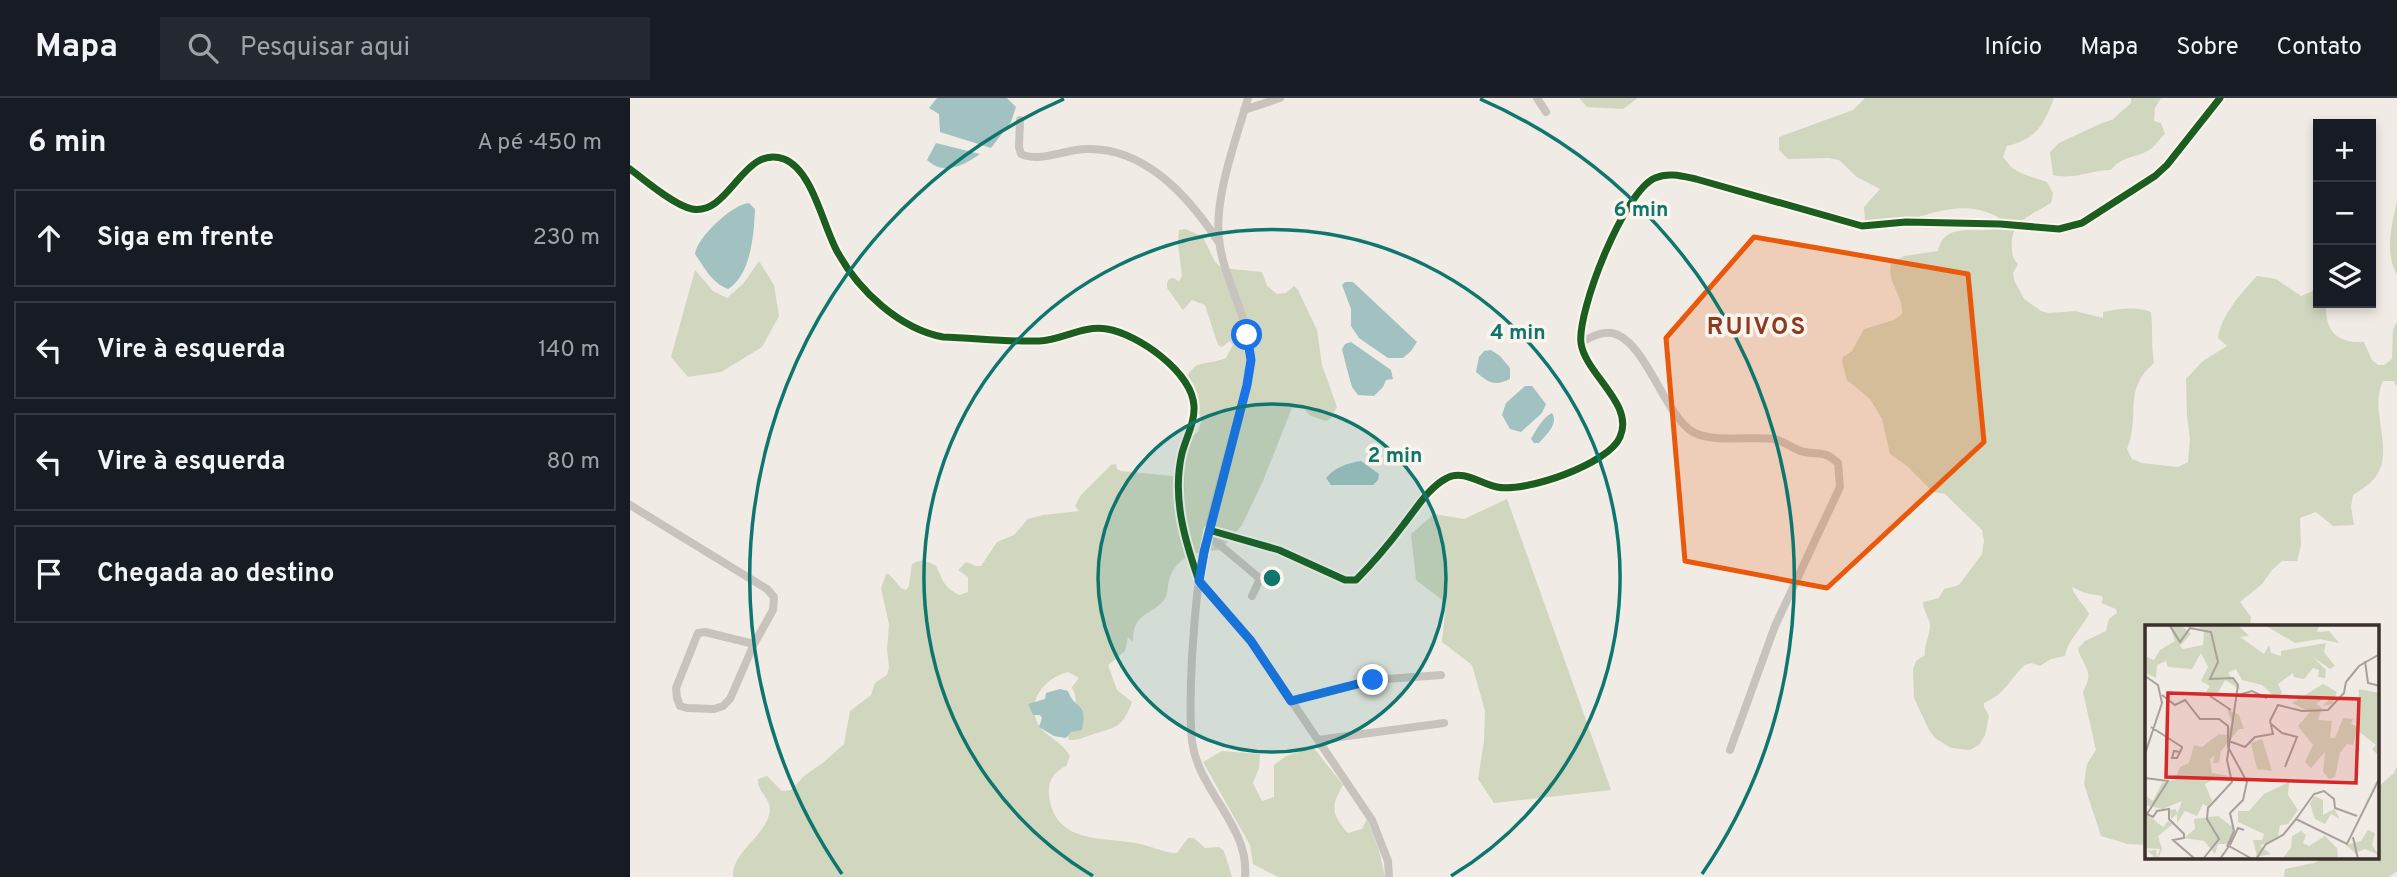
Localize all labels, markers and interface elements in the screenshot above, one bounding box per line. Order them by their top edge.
search box [160,17,650,80]
text: Mapa [35,27,118,69]
icon: search [184,29,222,67]
text: Pesquisar aqui [240,32,410,65]
text: Início [1984,33,2042,63]
text: Mapa [2080,33,2138,63]
text: Sobre [2176,33,2239,63]
text: Contato [2277,33,2362,63]
map controls [2313,119,2376,308]
button: + [2313,119,2376,182]
text: 6 min [28,125,106,162]
text: A pé · 450 m [477,129,602,158]
button: − [2313,182,2376,245]
text: 6 min [1614,197,1668,224]
icon: ahead [30,219,68,257]
text: Siga em frente [97,222,274,255]
text: 230 m [533,224,600,253]
button: layers [2313,245,2376,308]
district label: RUIVOS [1707,313,1807,343]
route start [1231,319,1262,350]
text: 4 min [1490,320,1546,347]
icon: left [30,331,68,369]
text: Vire à esquerda [97,334,285,367]
text: 140 m [538,336,600,365]
icon: left [30,443,68,481]
text: 2 min [1368,443,1422,470]
text: Vire à esquerda [97,446,285,479]
text: 80 m [547,448,600,477]
icon: arrive [30,555,68,593]
text: Chegada ao destino [97,558,334,591]
centre of rings [1260,566,1284,590]
inset map [2145,625,2380,860]
route end [1357,664,1388,695]

